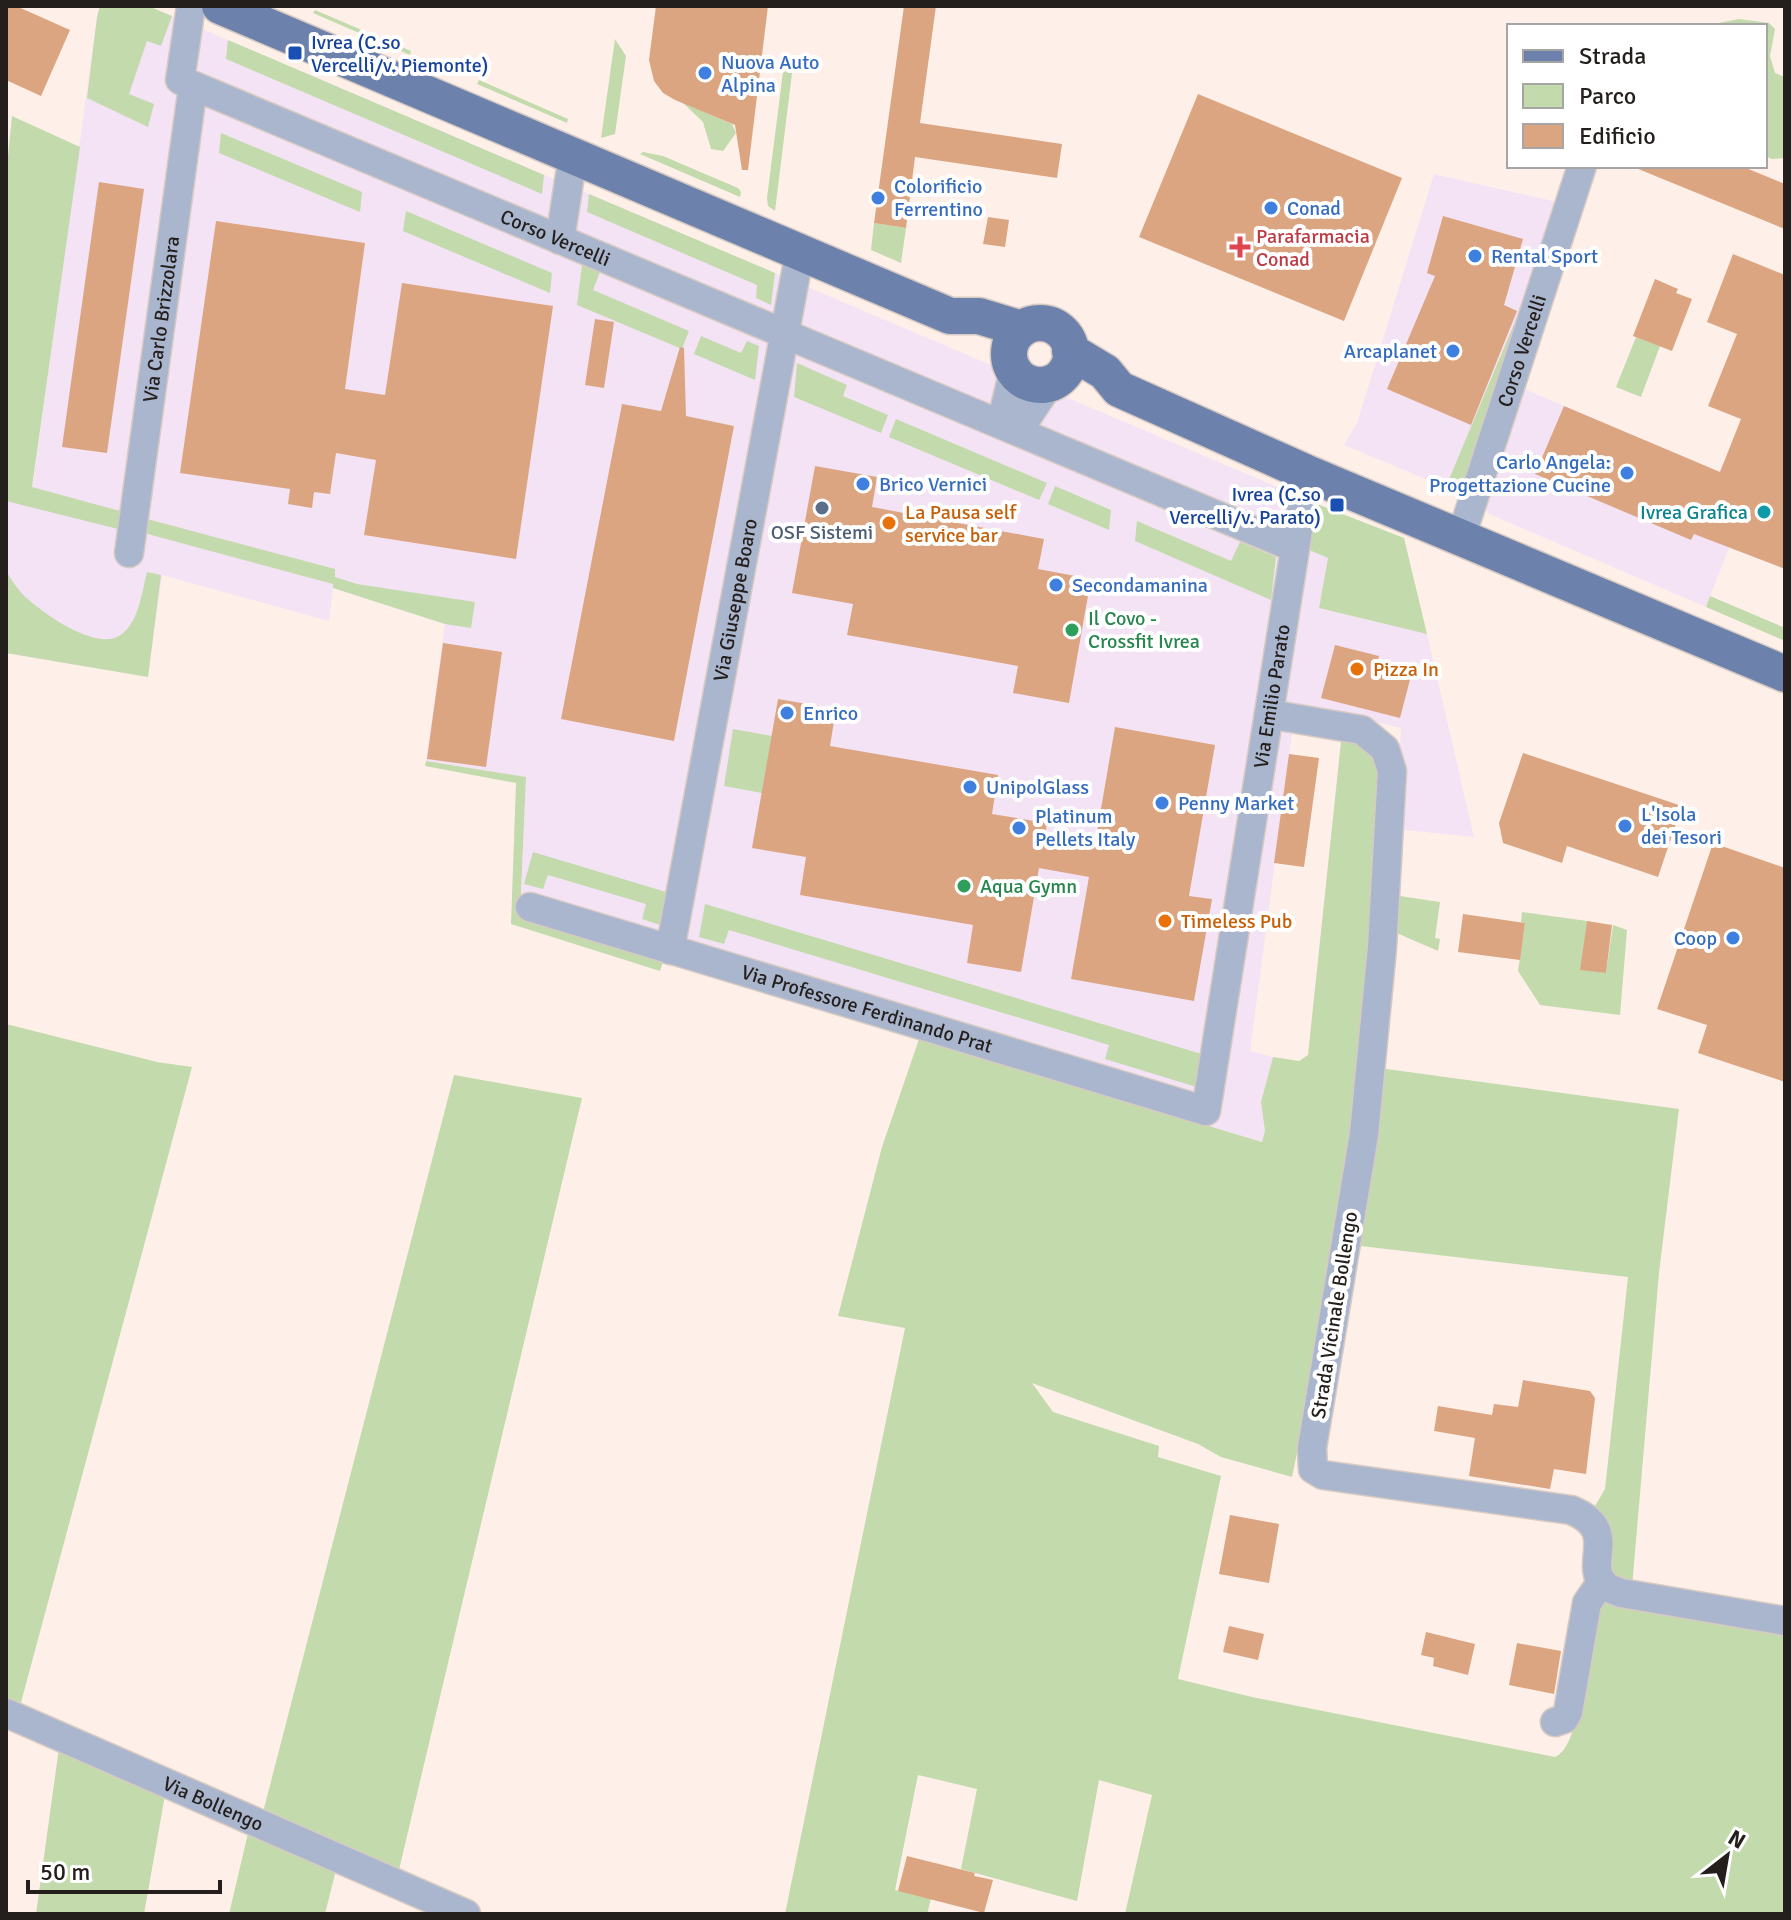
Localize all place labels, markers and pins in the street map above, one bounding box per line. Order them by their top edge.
place label: Ivrea (C.so Vercelli/v. Piemonte) [311,30,488,78]
marker: Ivrea (C.so Vercelli/v. Piemonte) [286,44,304,62]
place label: Nuova Auto Alpina [721,50,819,98]
marker: Nuova Auto Alpina [696,64,714,82]
place label: Colorificio Ferrentino [894,174,983,222]
marker: Colorificio Ferrentino [869,189,887,207]
place label: Conad [1287,196,1341,221]
marker: Conad [1262,199,1280,217]
place label: Parafarmacia Conad [1256,224,1370,272]
marker: Parafarmacia Conad [1231,238,1249,256]
place label: Rental Sport [1491,244,1598,269]
marker: Rental Sport [1466,247,1484,265]
place label: Arcaplanet [1344,339,1437,364]
marker: Arcaplanet [1444,342,1462,360]
place label: Carlo Angela: Progettazione Cucine [1429,450,1611,498]
marker: Carlo Angela: Progettazione Cucine [1618,464,1636,482]
place label: Brico Vernici [879,472,987,497]
marker: Brico Vernici [854,475,872,493]
place label: Ivrea (C.so Vercelli/v. Parato) [1169,482,1321,530]
marker: Ivrea (C.so Vercelli/v. Parato) [1328,496,1346,514]
marker: OSF Sistemi [813,499,831,517]
place label: La Pausa self service bar [905,500,1018,548]
place label: Ivrea Grafica [1640,500,1748,525]
marker: Ivrea Grafica [1755,503,1773,521]
marker: La Pausa self service bar [880,514,898,532]
place label: OSF Sistemi [771,520,873,545]
place label: Secondamanina [1072,573,1208,598]
marker: Secondamanina [1047,576,1065,594]
place label: Il Covo - Crossfit Ivrea [1088,606,1200,654]
marker: Il Covo - Crossfit Ivrea [1063,621,1081,639]
place label: Pizza In [1373,657,1439,682]
marker: Pizza In [1348,660,1366,678]
place label: Enrico [803,701,858,726]
marker: Enrico [778,704,796,722]
place label: UnipolGlass [986,775,1089,800]
marker: UnipolGlass [961,778,979,796]
place label: Penny Market [1178,791,1294,816]
marker: Penny Market [1153,794,1171,812]
place label: L'Isola dei Tesori [1641,802,1722,850]
place label: Platinum Pellets Italy [1035,804,1136,852]
marker: L'Isola dei Tesori [1616,817,1634,835]
marker: Platinum Pellets Italy [1010,819,1028,837]
place label: Aqua Gymn [980,874,1077,899]
marker: Aqua Gymn [955,877,973,895]
place label: Timeless Pub [1181,909,1292,934]
marker: Timeless Pub [1156,912,1174,930]
place label: Coop [1674,926,1717,951]
marker: Coop [1724,929,1742,947]

